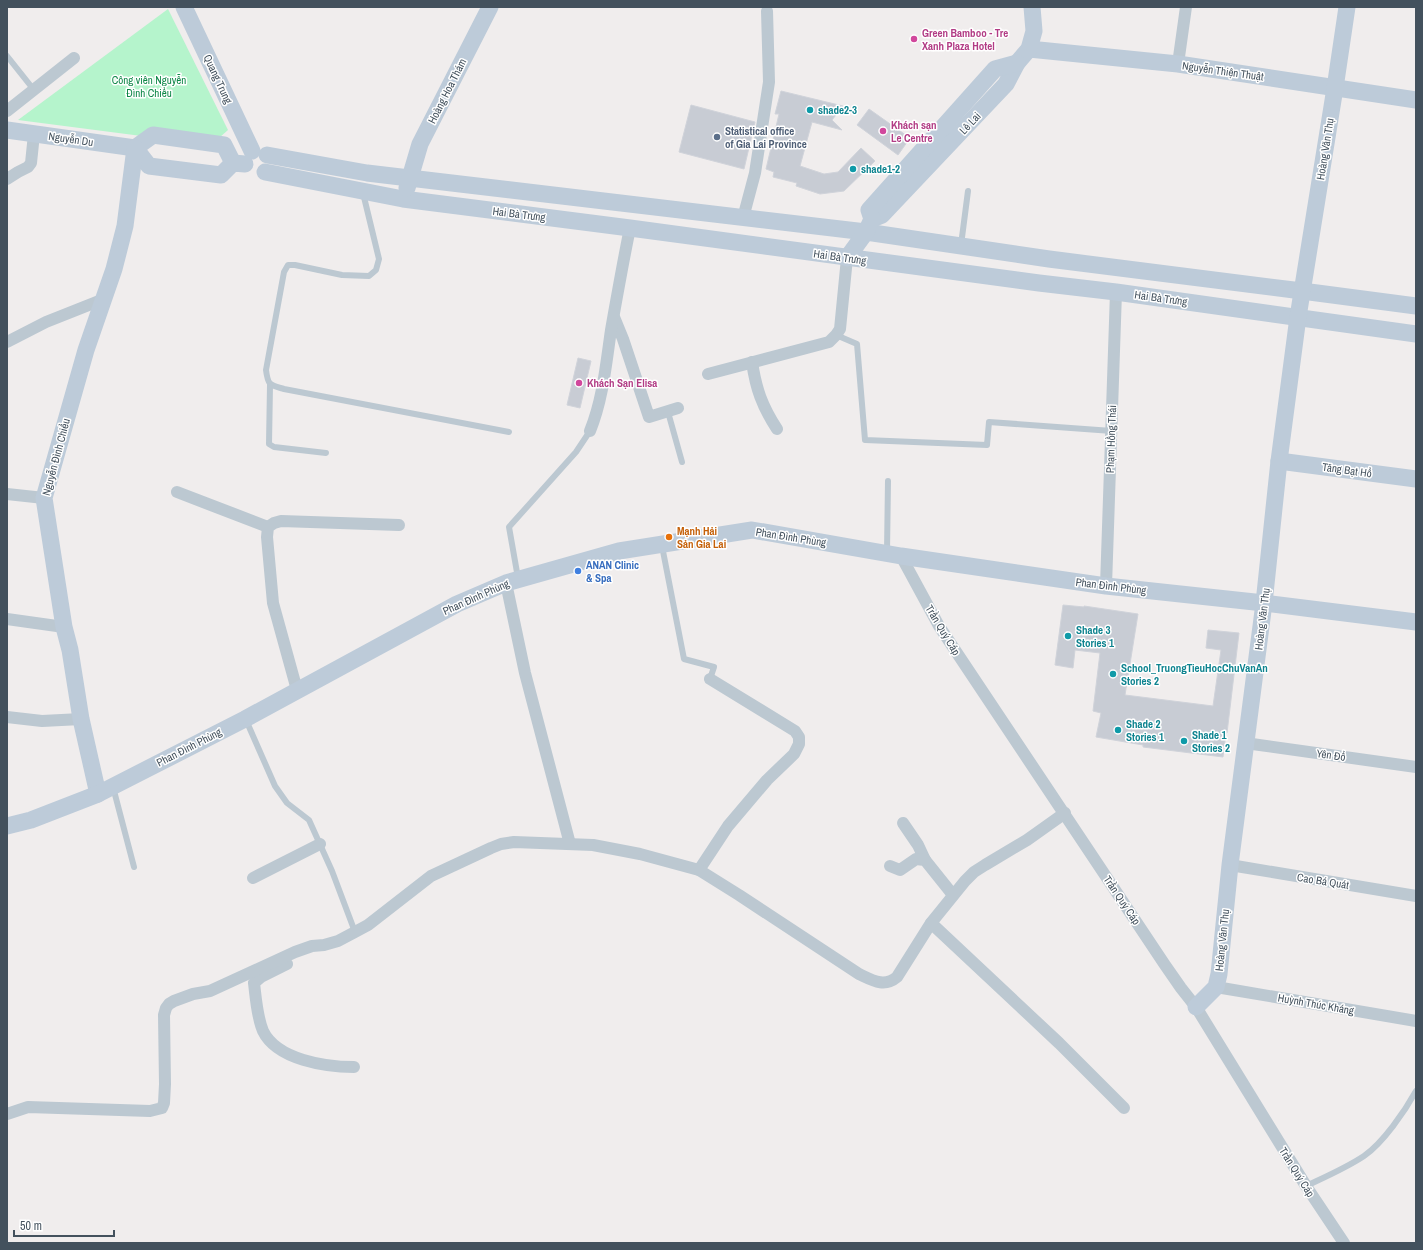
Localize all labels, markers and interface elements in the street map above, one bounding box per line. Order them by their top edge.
place label: Green Bamboo - Tre Xanh Plaza Hotel [922,26,1008,53]
marker: Green Bamboo - Tre Xanh Plaza Hotel [909,34,919,44]
street label: Quang Trung [201,52,235,106]
street label: Hoàng Hoa Thám [425,56,469,126]
street label: Nguyễn Thiện Thuật [1181,58,1265,84]
park label: Công viên Nguyễn Đình Chiểu [112,73,186,100]
place label: shade2-3 [818,103,857,117]
marker: shade2-3 [805,105,815,115]
street label: Lê Lai [956,109,984,137]
street label: Hoàng Văn Thụ [1313,117,1337,181]
place label: Khách sạn Le Centre [891,118,937,145]
place label: Statistical office of Gia Lai Province [725,124,807,151]
marker: Khách sạn Le Centre [878,126,888,136]
street label: Nguyễn Du [48,129,94,149]
marker: Statistical office of Gia Lai Province [712,132,722,142]
place label: shade1-2 [861,162,900,176]
marker: shade1-2 [848,164,858,174]
street label: Hai Bà Trưng [492,204,546,224]
street label: Hai Bà Trưng [813,246,867,268]
street label: Hai Bà Trưng [1134,287,1188,309]
place label: Khách Sạn Elisa [587,376,657,390]
marker: Khách Sạn Elisa [574,378,584,388]
street label: Phạm Hồng Thái [1103,405,1119,473]
street label: Nguyễn Đình Chiểu [39,417,73,497]
street label: Tăng Bạt Hổ [1321,460,1373,480]
place label: Mạnh Hải Sản Gia Lai [677,524,726,551]
street label: Phan Đình Phùng [755,525,827,549]
marker: Mạnh Hải Sản Gia Lai [664,532,674,542]
place label: ANAN Clinic & Spa [586,558,639,585]
marker: ANAN Clinic & Spa [573,566,583,576]
street label: Phan Đình Phùng [1075,575,1147,597]
street label: Phan Đình Phùng [441,576,511,618]
street label: Hoàng Văn Thụ [1251,587,1273,651]
street label: Trần Quý Cáp [922,602,964,658]
place label: Shade 3 Stories 1 [1076,623,1114,650]
marker: Shade 3 Stories 1 [1063,631,1073,641]
place label: School_TruongTieuHocChuVanAn Stories 2 [1121,661,1268,688]
marker: School_TruongTieuHocChuVanAn Stories 2 [1108,669,1118,679]
place label: Shade 2 Stories 1 [1126,717,1164,744]
street label: Phan Đình Phùng [154,725,224,769]
marker: Shade 2 Stories 1 [1113,725,1123,735]
place label: Shade 1 Stories 2 [1192,728,1230,755]
marker: Shade 1 Stories 2 [1179,736,1189,746]
street label: Yên Đổ [1316,746,1346,764]
street label: Cao Bá Quát [1296,870,1350,892]
street label: Trần Quý Cáp [1100,873,1144,927]
street label: Hoàng Văn Thụ [1212,908,1232,972]
street label: Huỳnh Thúc Kháng [1277,990,1355,1018]
street label: Trần Quý Cáp [1276,1144,1318,1200]
scale bar [14,1212,114,1238]
text: 50 m [20,1218,42,1234]

